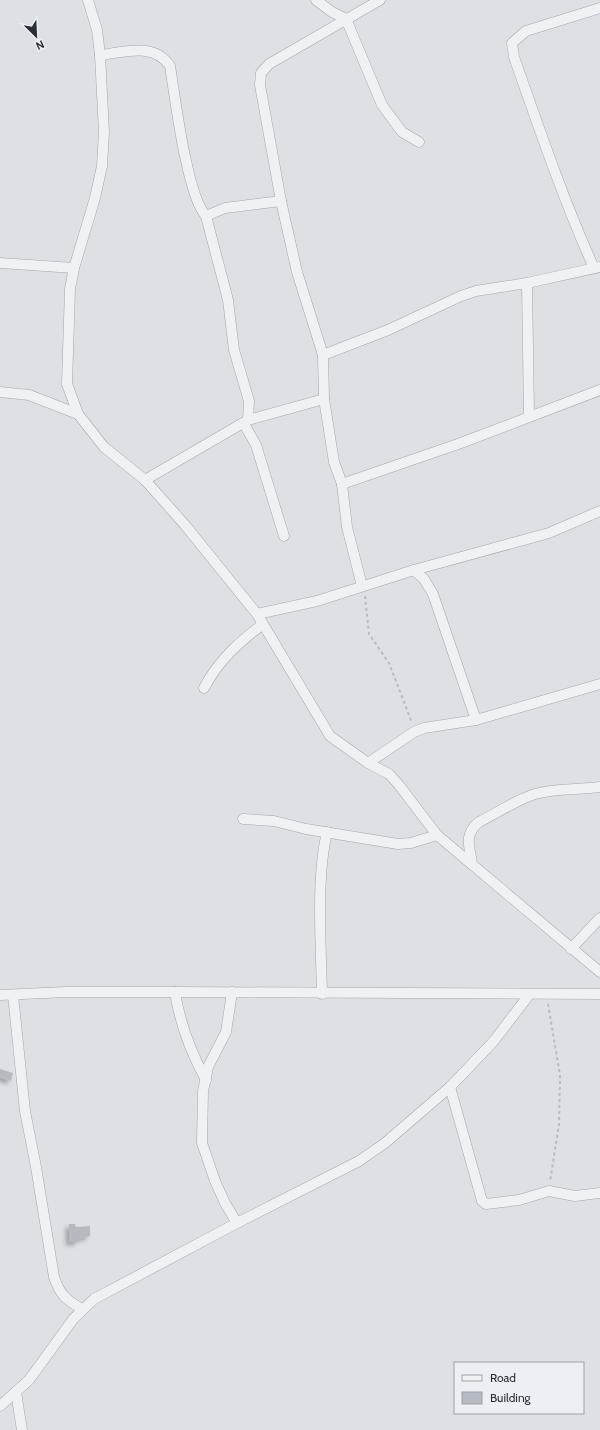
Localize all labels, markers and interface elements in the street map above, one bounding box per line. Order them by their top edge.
north arrow [16,16,56,56]
text: N [34,37,46,53]
legend [454,1362,584,1414]
text: Road [490,1370,516,1385]
text: Building [490,1390,532,1405]

